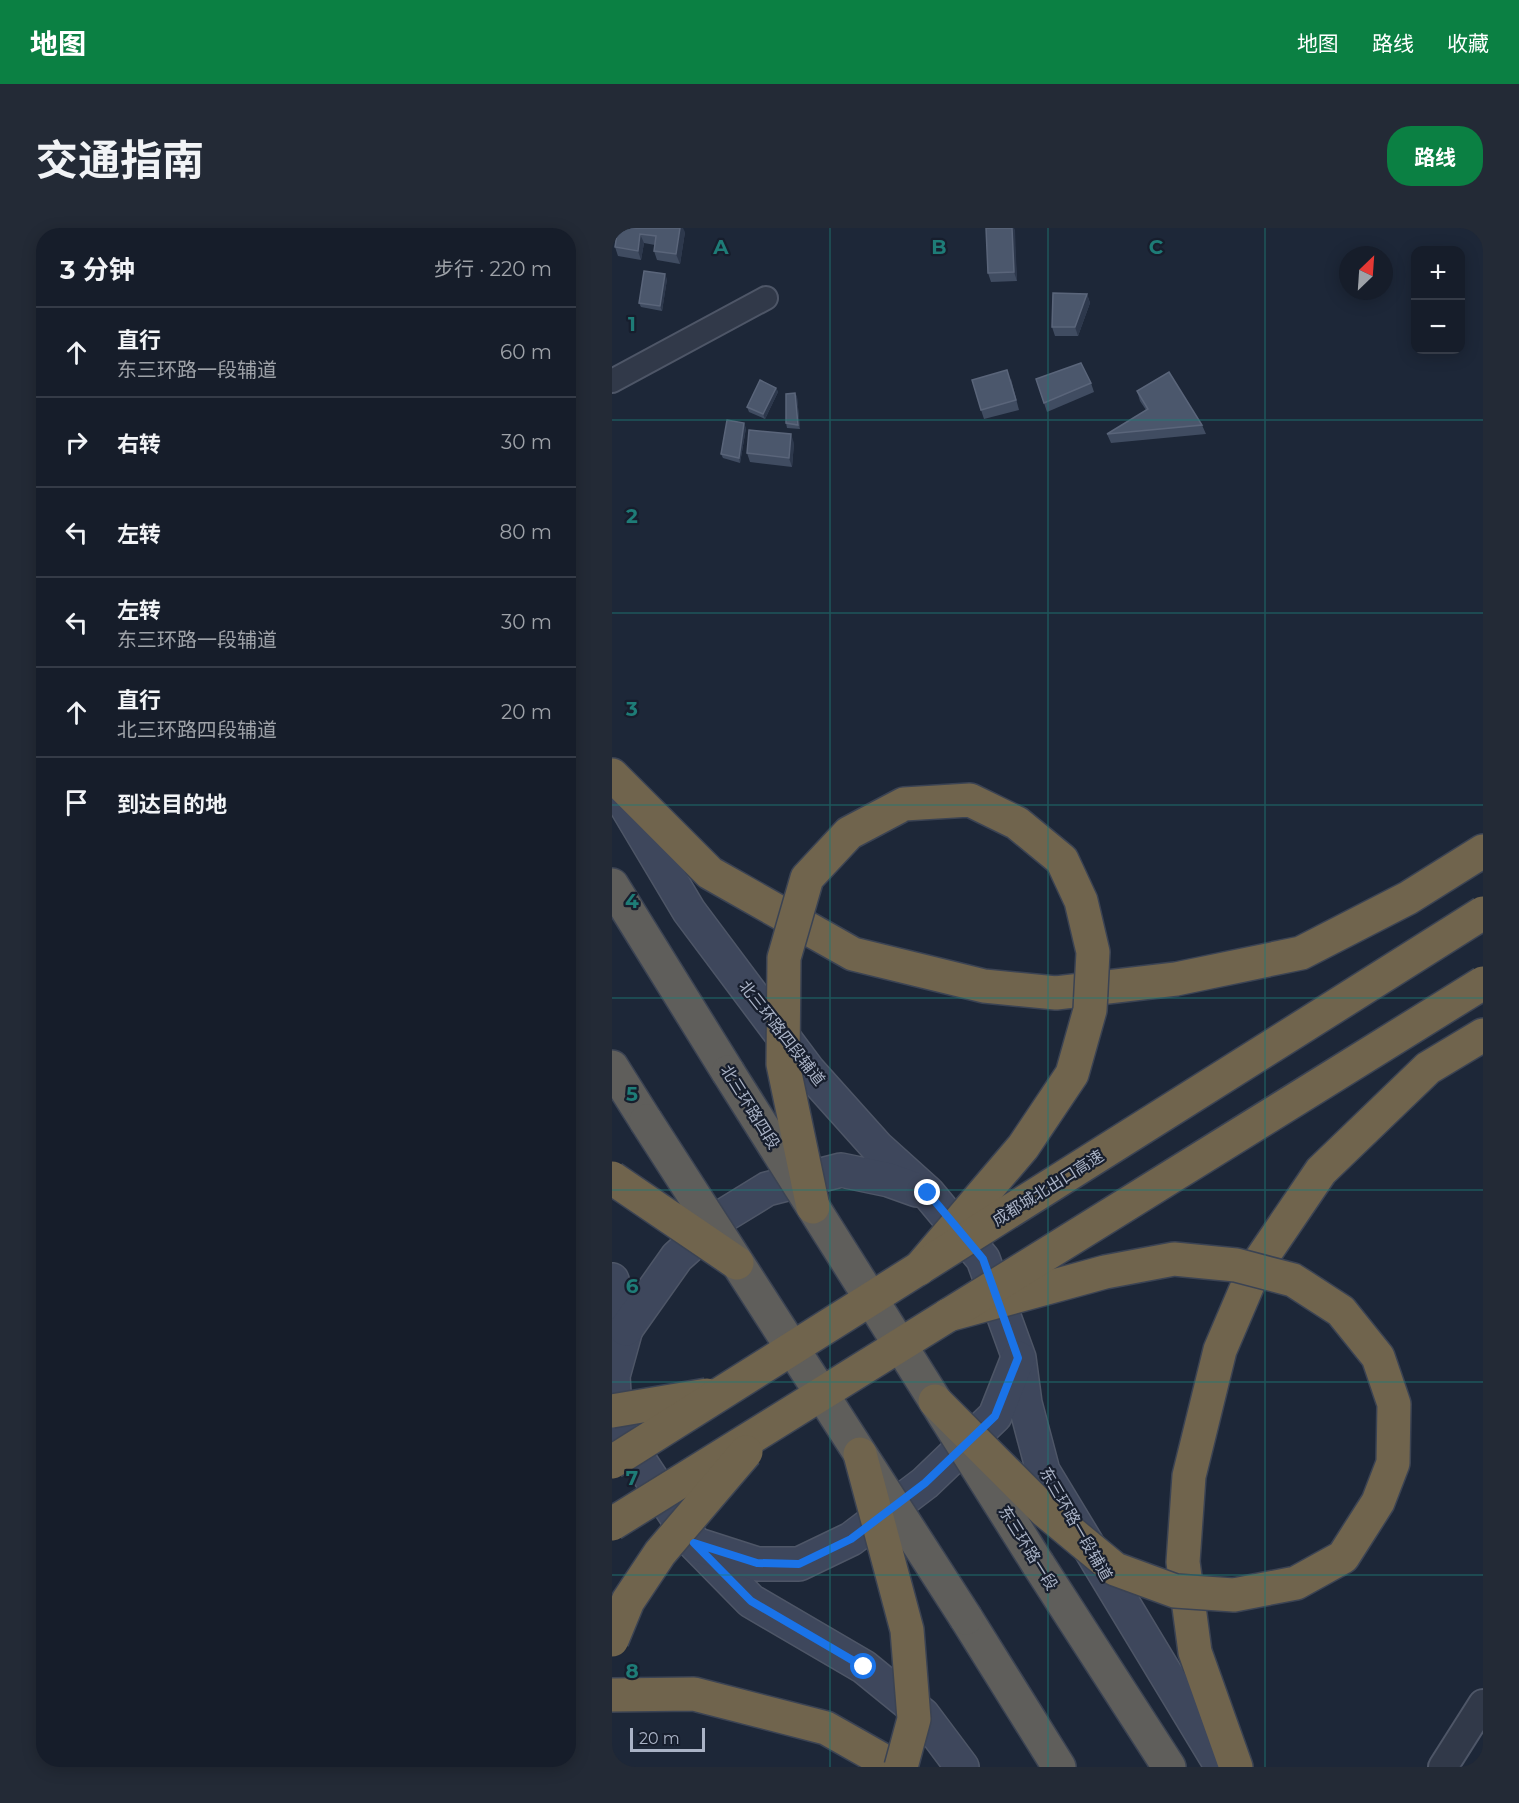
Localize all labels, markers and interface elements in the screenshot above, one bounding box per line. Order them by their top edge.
text: 地图 [30,27,86,61]
text: 地图 [1297,31,1339,56]
text: 路线 [1372,31,1414,56]
text: 收藏 [1447,31,1489,56]
button: 路线 [1387,126,1483,186]
text: 交通指南 [36,134,204,186]
text: A [712,235,729,259]
text: B [931,235,947,259]
text: C [1149,235,1164,259]
north arrow [1339,246,1393,300]
map controls [1411,246,1465,354]
button: + [1411,246,1465,300]
text: 3 分钟 [60,254,135,286]
text: 步行 · 220 m [434,257,552,281]
button: − [1411,300,1465,354]
text: 1 [628,312,636,336]
text: 直行 [117,327,161,354]
icon: ahead [60,336,93,369]
text: 60 m [500,340,552,364]
text: 东三环路一段辅道 [117,358,277,382]
icon: right [60,426,93,459]
text: 30 m [501,430,552,454]
text: 右转 [117,431,161,458]
text: 2 [626,504,638,528]
icon: left [60,516,93,549]
text: 80 m [500,520,552,544]
text: 左转 [117,521,161,548]
text: 左转 [117,597,161,624]
icon: left [60,606,93,639]
text: 30 m [501,610,552,634]
text: 东三环路一段辅道 [117,628,277,652]
text: 直行 [117,687,161,714]
icon: ahead [60,696,93,729]
text: 3 [625,697,638,721]
text: 20 m [501,700,552,724]
text: 北三环路四段辅道 [117,718,277,742]
icon: arrive [60,786,93,819]
text: 到达目的地 [117,791,227,818]
text: 4 [625,889,639,913]
street label: 北三环路四段辅道 [735,977,829,1089]
street label: 北三环路四段 [717,1061,783,1153]
text: 5 [626,1082,638,1106]
street label: 成都城北出口高速 [989,1146,1107,1230]
route end [914,1179,940,1205]
text: 6 [626,1274,639,1298]
street label: 东三环路一段辅道 [1036,1464,1116,1584]
text: 7 [626,1466,638,1490]
street label: 东三环路一段 [995,1502,1061,1594]
route start [850,1653,876,1679]
text: 8 [625,1659,639,1683]
scale bar [630,1725,705,1752]
text: 20 m [639,1729,680,1748]

